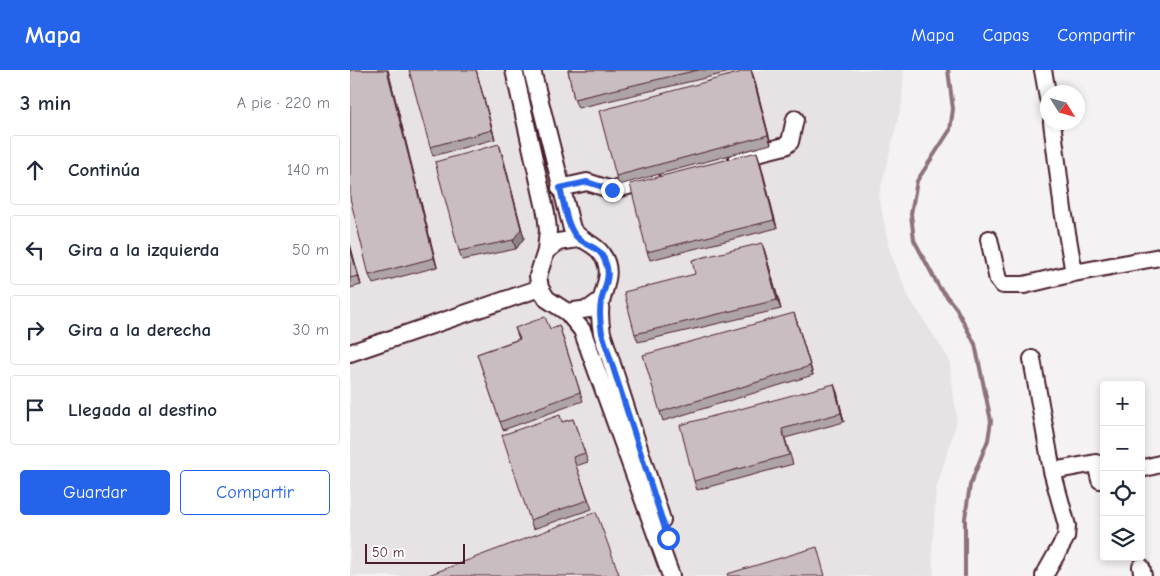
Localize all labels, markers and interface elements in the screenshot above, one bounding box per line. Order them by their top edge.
text: Mapa [25,21,81,49]
text: Mapa [911,25,954,46]
text: Capas [982,25,1029,46]
text: Compartir [1057,25,1135,46]
north arrow [1040,85,1085,130]
text: 3 min [20,91,71,115]
text: A pie · 220 m [237,94,330,112]
icon: ahead [21,156,49,184]
text: Continúa [68,159,140,181]
text: 140 m [287,161,329,179]
route end [601,179,624,202]
icon: left [21,236,49,264]
text: Gira a la izquierda [68,239,219,261]
text: 50 m [292,241,329,259]
icon: right [21,316,49,344]
text: Gira a la derecha [68,319,211,341]
text: 30 m [293,321,329,339]
map controls [1100,381,1145,561]
button: + [1100,381,1145,426]
icon: arrive [21,396,49,424]
text: Llegada al destino [68,399,217,421]
button: − [1100,426,1145,471]
button: Guardar [20,470,170,515]
button: Compartir [180,470,330,515]
button: locate [1100,471,1145,516]
button: layers [1100,516,1145,561]
route start [657,527,680,550]
scale bar [365,541,465,564]
text: 50 m [372,544,404,561]

